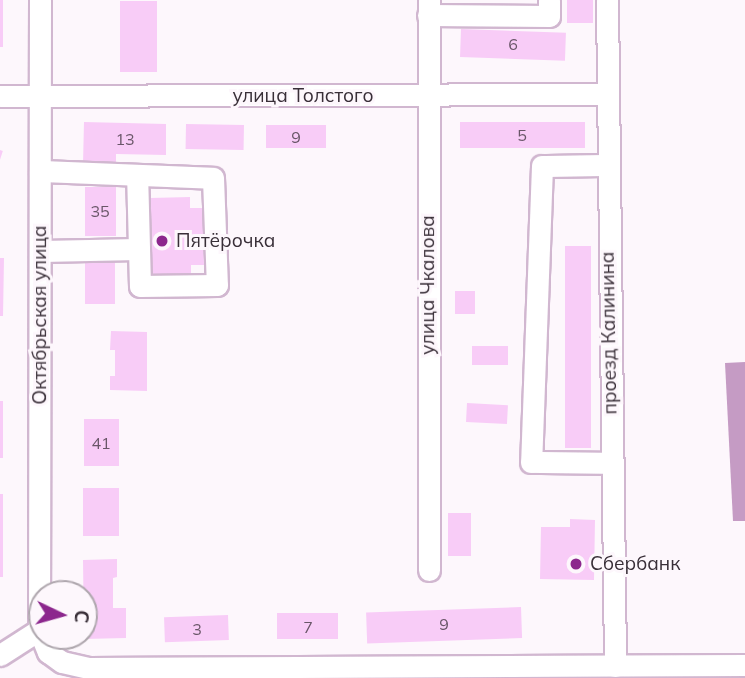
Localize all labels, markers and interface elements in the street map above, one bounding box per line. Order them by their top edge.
house number: 6 [508,34,518,54]
street label: улица Толстого [232,85,374,107]
house number: 5 [517,125,527,145]
house number: 9 [291,127,301,147]
house number: 13 [115,129,135,149]
house number: 35 [90,201,110,221]
street label: улица Чкалова [417,215,439,355]
street label: Октябрьская улица [29,225,51,405]
place label: Пятёрочка [176,230,275,252]
marker: Пятёрочка [154,233,170,249]
street label: проезд Калинина [596,251,622,415]
house number: 41 [91,433,111,453]
place label: Сбербанк [590,553,680,575]
marker: Сбербанк [568,556,584,572]
north arrow [28,580,98,650]
text: С [69,609,94,624]
house number: 9 [439,614,449,634]
house number: 7 [303,617,313,637]
house number: 3 [192,619,202,639]

